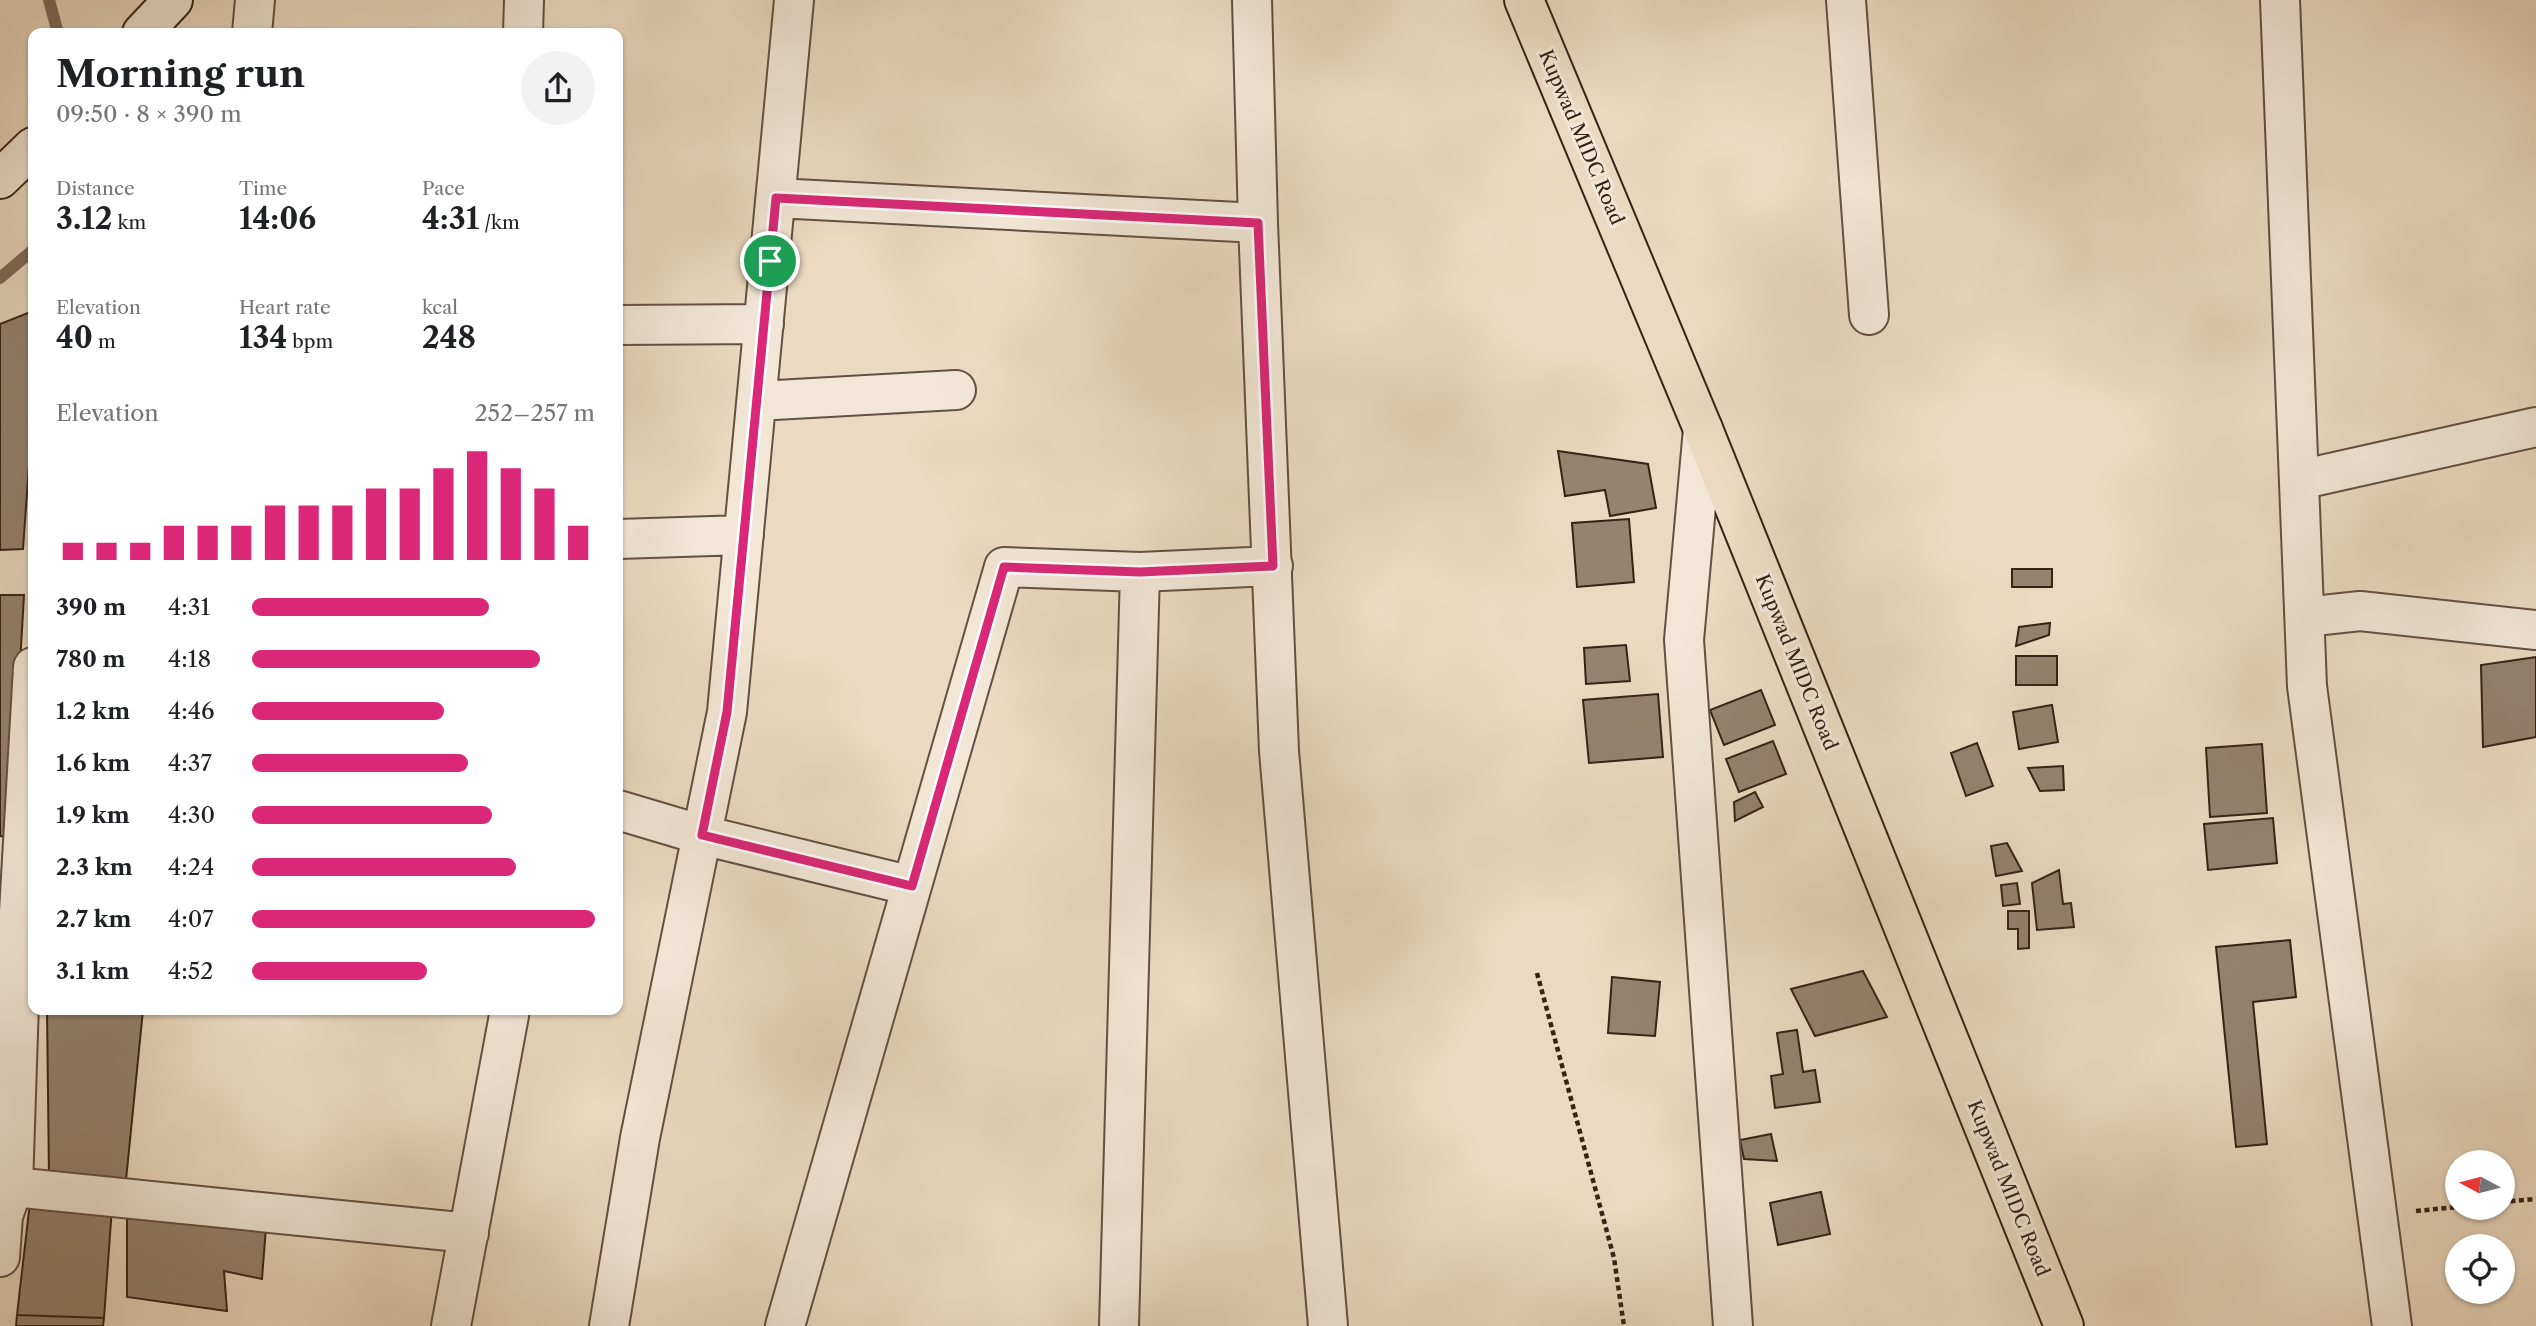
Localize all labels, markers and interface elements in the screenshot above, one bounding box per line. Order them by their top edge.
street label: Kupwad MIDC Road [1534,46,1629,229]
text: Morning run [56,50,305,97]
button: share [521,51,595,125]
text: 09:50 · 8 × 390 m [56,100,242,128]
text: Distance [56,177,135,200]
text: Time [239,177,287,200]
text: Pace [422,177,465,200]
text: 3.12 [56,200,112,237]
text: 14:06 [239,200,316,237]
text: 4:31 [422,200,479,237]
text: km [112,211,146,234]
text: /km [479,211,520,234]
pin [740,231,800,291]
icon: arrive [751,242,789,280]
text: Elevation [56,296,141,319]
text: Heart rate [239,296,331,319]
text: kcal [422,296,458,319]
text: 40 [56,319,93,356]
text: 134 [239,319,287,356]
text: 248 [422,319,476,356]
text: m [93,330,116,353]
text: bpm [287,330,333,353]
text: Elevation [56,399,159,427]
text: 252–257 m [474,399,595,427]
street label: Kupwad MIDC Road [1751,571,1843,754]
text: 390 m [56,593,126,621]
text: 4:31 [168,593,210,621]
text: 780 m [56,645,126,673]
text: 4:18 [168,645,211,673]
text: 1.2 km [56,697,130,725]
text: 4:46 [168,697,215,725]
text: 1.6 km [56,749,130,777]
text: 4:37 [168,749,212,777]
text: 1.9 km [56,801,130,829]
text: 4:30 [168,801,215,829]
text: 2.3 km [56,853,133,881]
text: 4:24 [168,853,214,881]
text: 2.7 km [56,905,132,933]
text: 4:07 [168,905,214,933]
text: 3.1 km [56,957,130,985]
text: 4:52 [168,957,213,985]
street label: Kupwad MIDC Road [1963,1097,2055,1280]
north arrow [2445,1150,2515,1220]
map controls [2445,1150,2515,1304]
button: locate [2445,1234,2515,1304]

